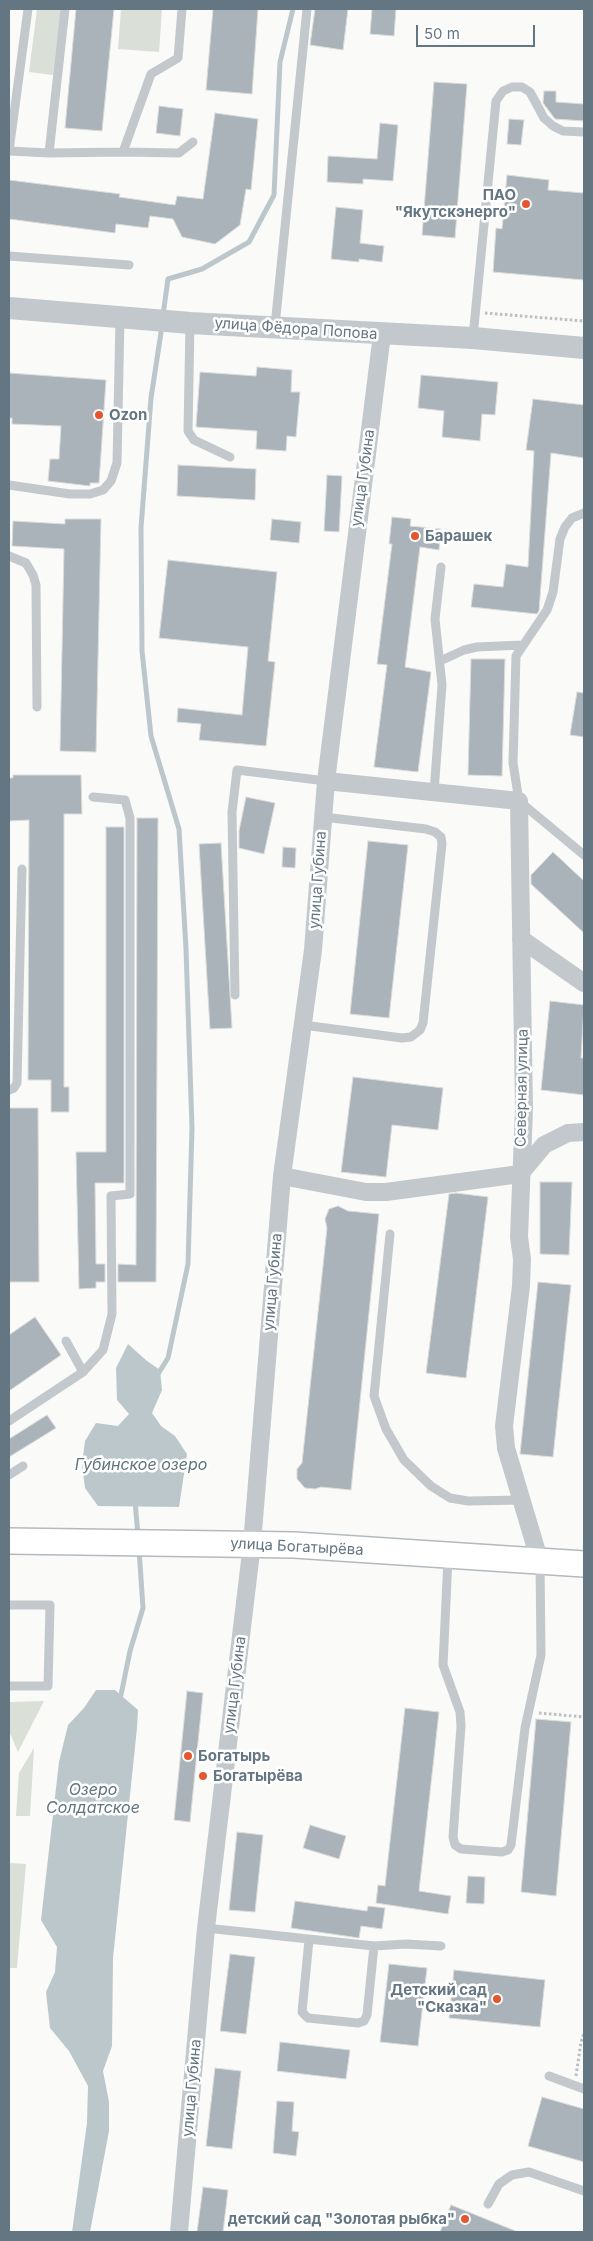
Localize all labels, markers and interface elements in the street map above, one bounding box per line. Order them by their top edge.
scale bar [418,15,537,47]
text: 50 m [424,24,460,43]
place label: ПАО "Якутскэнерго" [395,186,516,221]
marker: ПАО "Якутскэнерго" [520,198,532,210]
street label: улица Фёдора Попова [214,314,378,344]
place label: Ozon [109,406,147,424]
marker: Ozon [93,409,105,421]
street label: улица Губина [347,428,379,528]
place label: Барашек [425,527,492,545]
marker: Барашек [409,530,421,542]
street label: улица Губина [306,830,330,930]
street label: Северная улица [512,1029,532,1147]
street label: улица Губина [260,1232,286,1332]
water label: Губинское озеро [75,1455,207,1475]
street label: улица Богатырёва [230,1535,364,1559]
street label: улица Губина [220,1635,250,1735]
place label: Богатырь [198,1747,270,1765]
marker: Богатырь [182,1750,194,1762]
place label: Богатырёва [213,1767,303,1785]
marker: Богатырёва [197,1770,209,1782]
water label: Озеро Солдатское [46,1780,140,1818]
place label: Детский сад "Сказка" [390,1981,487,2016]
marker: Детский сад "Сказка" [491,1993,503,2005]
street label: улица Губина [179,2038,205,2138]
place label: детский сад "Золотая рыбка" [228,2210,455,2228]
marker: детский сад "Золотая рыбка" [459,2213,471,2225]

